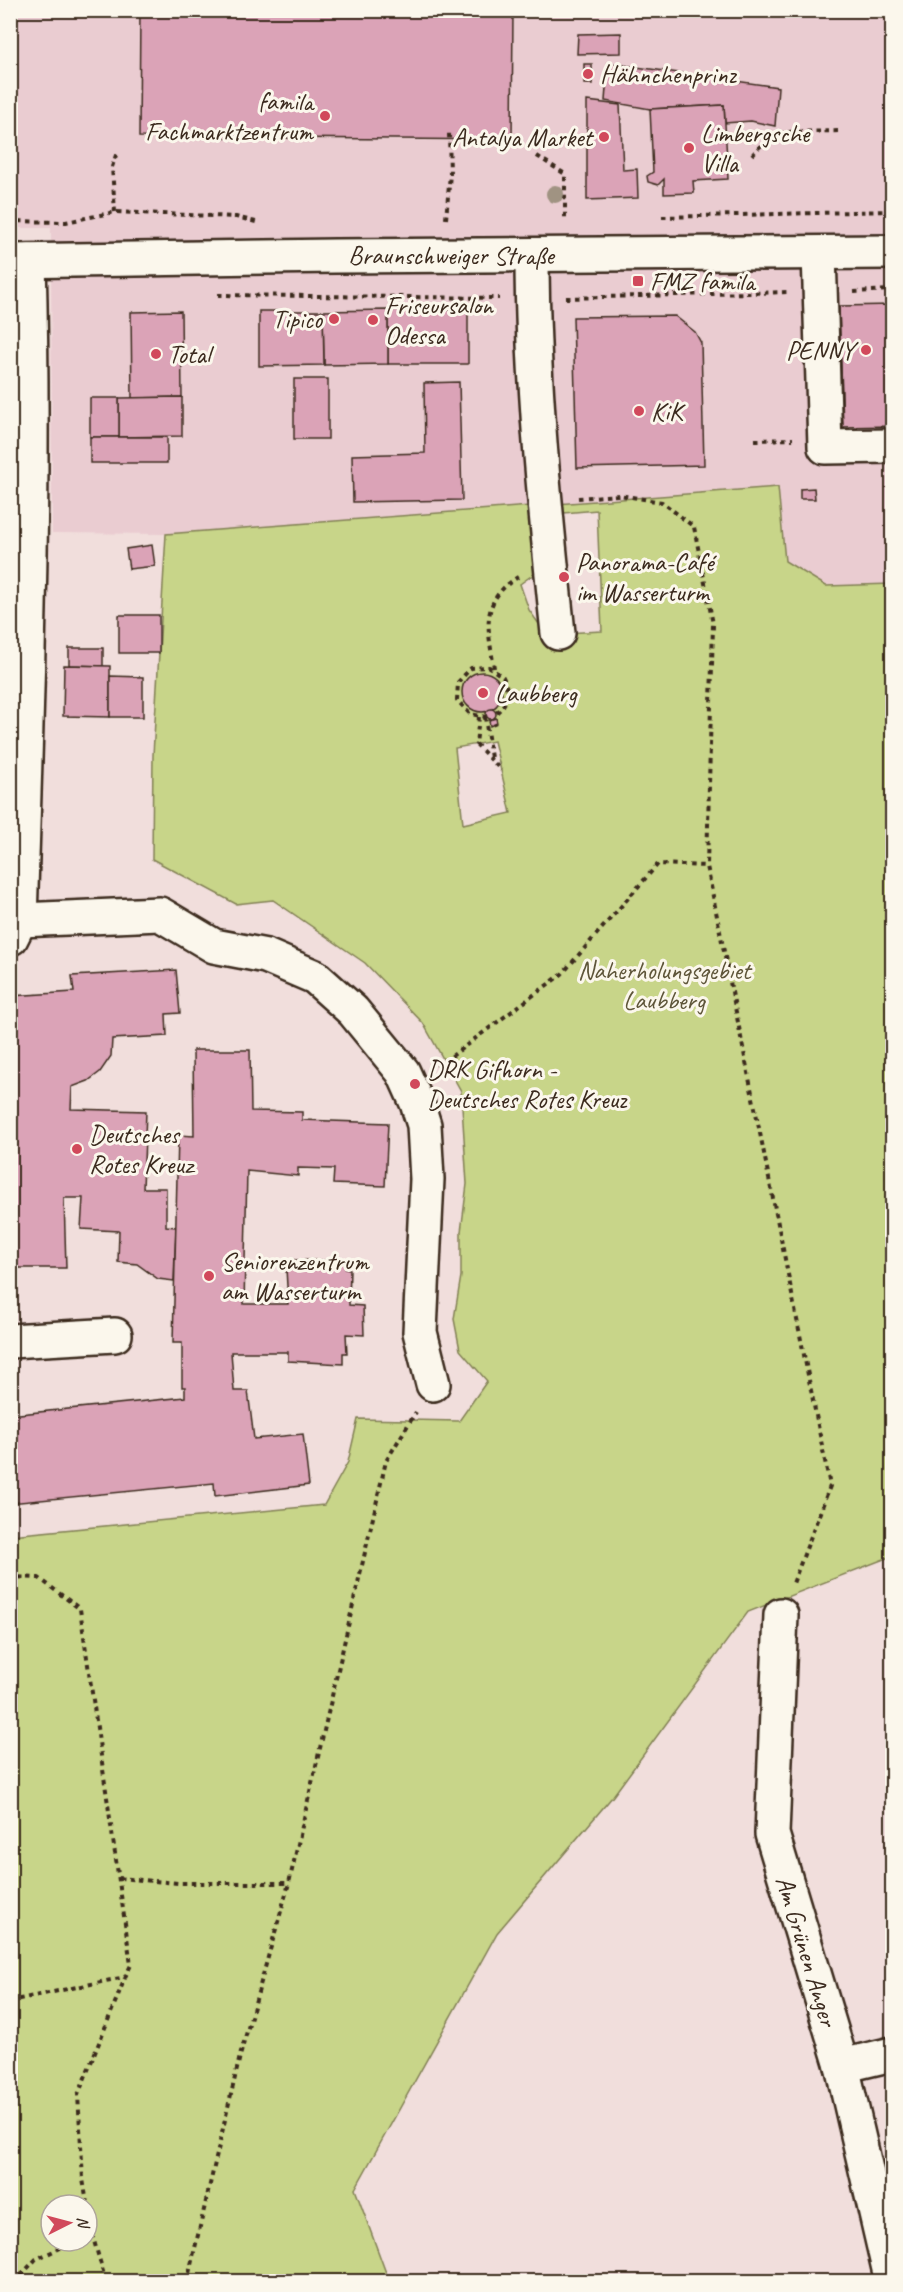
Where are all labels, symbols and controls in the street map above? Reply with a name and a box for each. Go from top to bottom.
place label: Hähnchenprinz [600,58,737,91]
marker: Hähnchenprinz [581,67,595,81]
place label: famila Fachmarktzentrum [145,85,315,148]
marker: famila Fachmarktzentrum [318,109,332,123]
place label: Limbergsche Villa [701,117,811,180]
place label: Antalya Market [452,121,594,154]
marker: Antalya Market [597,130,611,144]
marker: Limbergsche Villa [682,141,696,155]
street label: Braunschweiger Straße [348,239,556,272]
place label: FMZ famila [650,265,757,298]
marker: FMZ famila [631,274,645,288]
place label: Friseursalon Odessa [385,289,494,352]
place label: Tipico [272,303,324,336]
marker: Tipico [327,312,341,326]
marker: Friseursalon Odessa [366,313,380,327]
place label: PENNY [786,334,859,367]
place label: Total [168,338,215,371]
marker: PENNY [859,343,873,357]
marker: Total [149,347,163,361]
place label: KiK [651,395,686,428]
marker: KiK [632,404,646,418]
place label: Panorama-Café im Wasserturm [576,546,717,609]
marker: Panorama-Café im Wasserturm [557,570,571,584]
place label: Laubberg [495,677,578,710]
marker: Laubberg [476,686,490,700]
park label: Naherholungsgebiet Laubberg [578,954,753,1017]
place label: DRK Gifhorn - Deutsches Rotes Kreuz [427,1053,628,1116]
marker: DRK Gifhorn - Deutsches Rotes Kreuz [408,1077,422,1091]
place label: Deutsches Rotes Kreuz [89,1118,196,1181]
marker: Deutsches Rotes Kreuz [70,1142,84,1156]
place label: Seniorenzentrum am Wasserturm [221,1245,371,1308]
marker: Seniorenzentrum am Wasserturm [202,1269,216,1283]
street label: Am Grünen Anger [768,1872,846,2032]
north arrow [39,2193,99,2253]
text: N [72,2216,94,2231]

